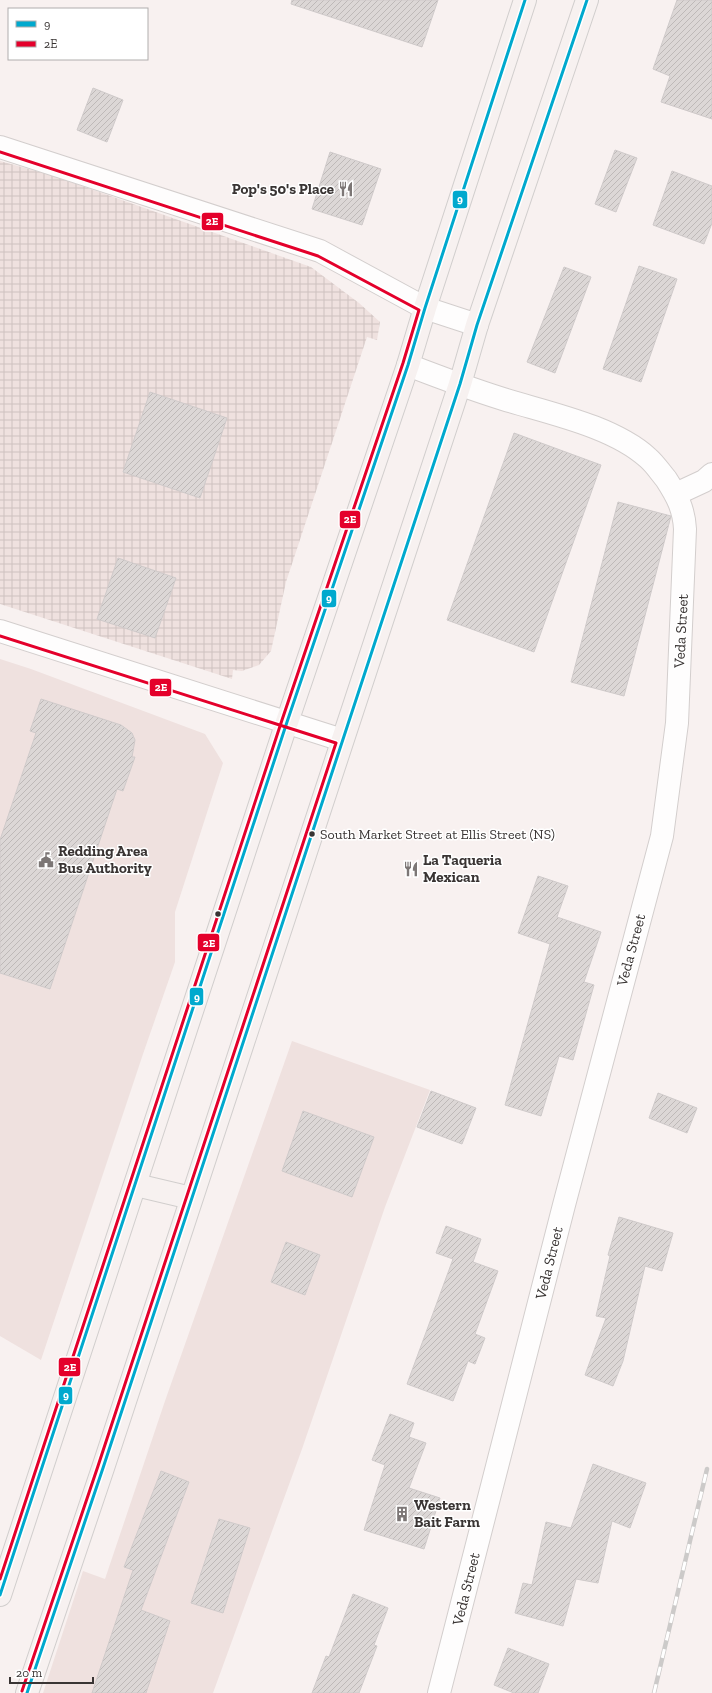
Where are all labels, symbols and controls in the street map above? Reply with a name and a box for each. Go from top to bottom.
legend [8,8,148,60]
text: 9 [44,17,50,31]
text: 2E [44,37,57,51]
place label: Pop's 50's Place [232,180,334,198]
restaurant icon: Pop's 50's Place [337,180,355,198]
line badge: 9 [452,190,468,209]
text: 9 [457,193,463,206]
line badge: 2E [201,212,224,231]
text: 2E [206,215,219,228]
line badge: 2E [339,510,361,529]
text: 2E [344,513,357,526]
line badge: 9 [321,589,337,608]
text: 9 [326,592,332,605]
street label: Veda Street [670,593,692,670]
line badge: 2E [149,678,172,697]
text: 2E [155,681,168,694]
place label: South Market Street at Ellis Street (NS) [320,826,555,843]
marker: South Market Street at Ellis Street (NS) [307,829,317,839]
place label: Redding Area Bus Authority [58,842,152,877]
public building icon: Redding Area Bus Authority [37,851,55,869]
place label: La Taqueria Mexican [423,851,502,886]
restaurant icon: La Taqueria Mexican [402,860,420,878]
unlabelled marker [213,909,223,919]
street label: Veda Street [612,911,649,989]
line badge: 2E [197,933,220,952]
text: 2E [203,937,216,950]
line badge: 9 [189,987,204,1006]
text: 9 [194,991,200,1004]
street label: Veda Street [531,1224,567,1302]
line badge: 2E [58,1357,81,1377]
text: 2E [64,1361,77,1374]
line badge: 9 [58,1386,73,1405]
text: 9 [63,1389,69,1402]
place label: Western Bait Farm [414,1496,480,1531]
building icon: Western Bait Farm [393,1505,411,1523]
street label: Veda Street [448,1550,484,1628]
scale bar [10,1659,93,1685]
text: 20 m [16,1666,43,1680]

